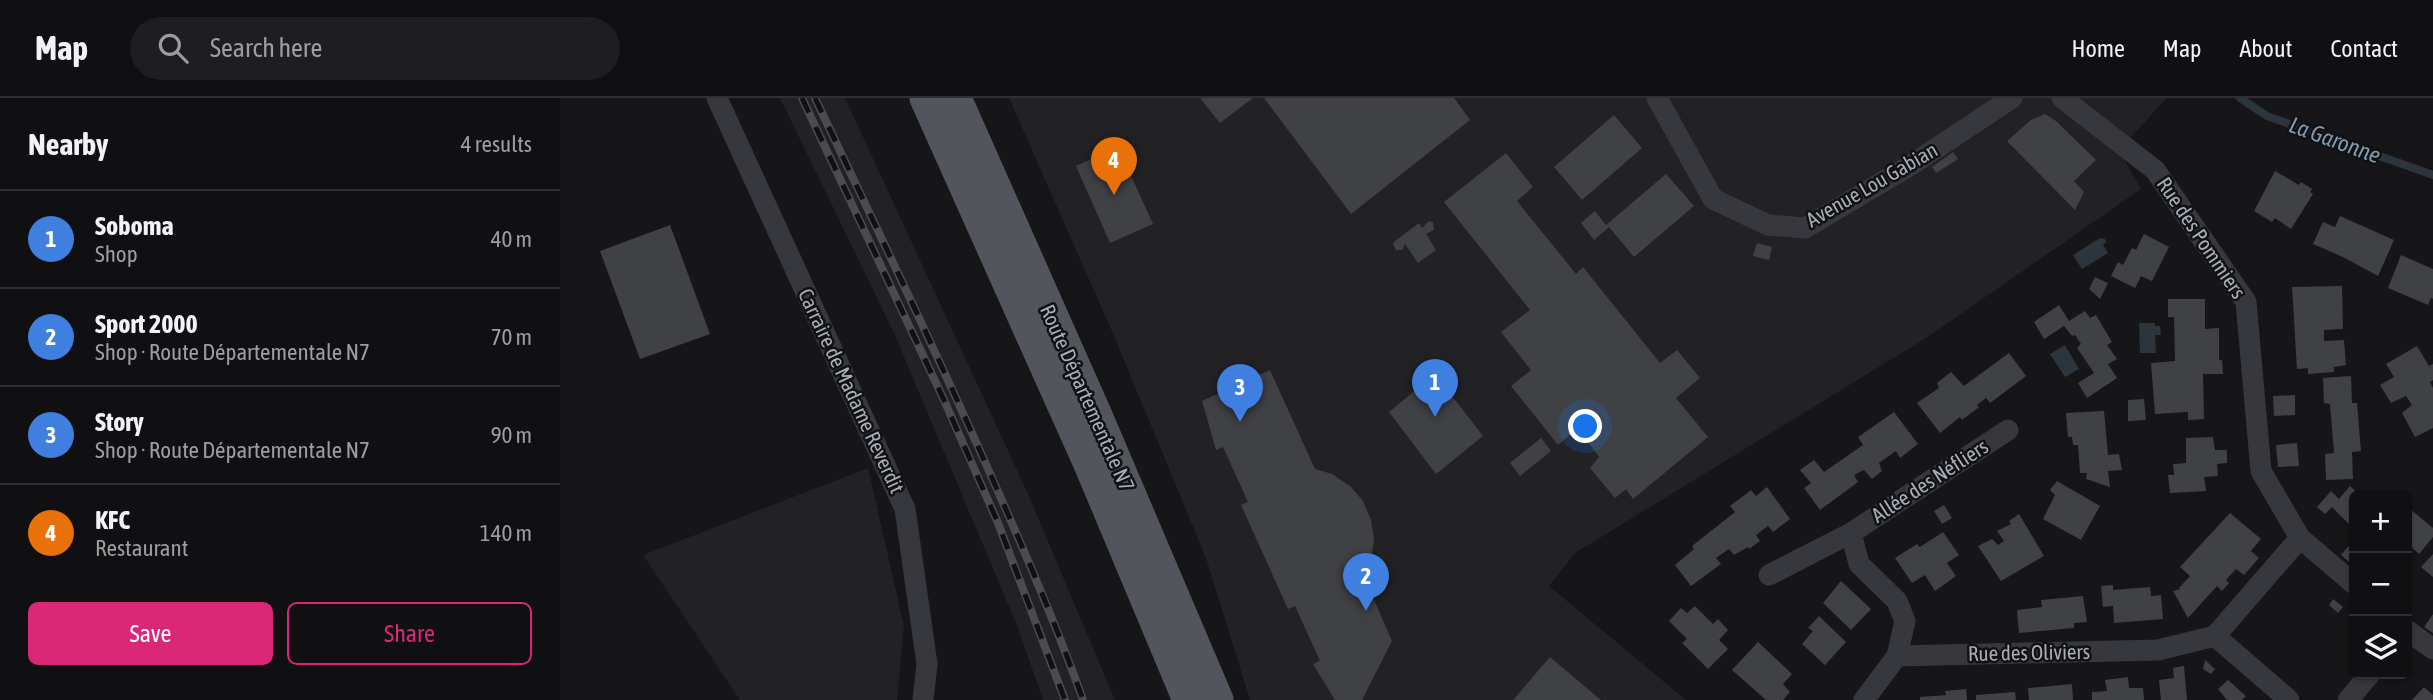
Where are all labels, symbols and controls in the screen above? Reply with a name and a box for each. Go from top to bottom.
search box [130,17,620,80]
text: Map [35,29,88,67]
icon: search [154,29,192,67]
text: Search here [210,33,322,63]
text: Home [2071,35,2125,62]
text: Map [2163,35,2201,62]
text: About [2239,35,2292,62]
text: Contact [2330,35,2398,62]
water label: La Garonne [2286,111,2384,169]
text: Nearby [28,127,108,161]
text: 4 results [461,131,532,157]
pin: 4 [1091,137,1137,195]
street label: Avenue Lou Gabian [1802,137,1941,231]
street label: Rue des Pommiers [2152,172,2251,303]
text: Soboma [95,211,174,241]
text: 1 [46,226,56,252]
text: 40 m [491,226,532,252]
text: Shop [95,241,138,267]
street label: Carraire de Madame Reverdit [794,285,910,497]
street label: Route Départementale N7 [1036,301,1140,495]
text: Sport 2000 [95,309,198,339]
text: 2 [46,324,56,350]
text: 70 m [491,324,532,350]
text: Shop · Route Départementale N7 [95,339,370,365]
pin: 1 [1412,359,1458,417]
pin: 3 [1217,364,1263,422]
text: Story [95,407,144,437]
your location [1568,409,1602,443]
text: 3 [46,422,56,448]
text: 90 m [491,422,532,448]
street label: Allée des Néfliers [1867,434,1992,527]
text: Shop · Route Départementale N7 [95,437,370,463]
map controls [2349,490,2412,679]
button: + [2349,490,2412,553]
text: KFC [95,505,130,535]
text: 4 [46,520,56,546]
text: 140 m [480,520,532,546]
text: Restaurant [95,535,188,561]
pin: 2 [1343,553,1389,611]
button: − [2349,553,2412,616]
button: Save [28,602,273,665]
button: Share [287,602,532,665]
button: layers [2349,616,2412,679]
street label: Rue des Oliviers [1968,639,2090,665]

